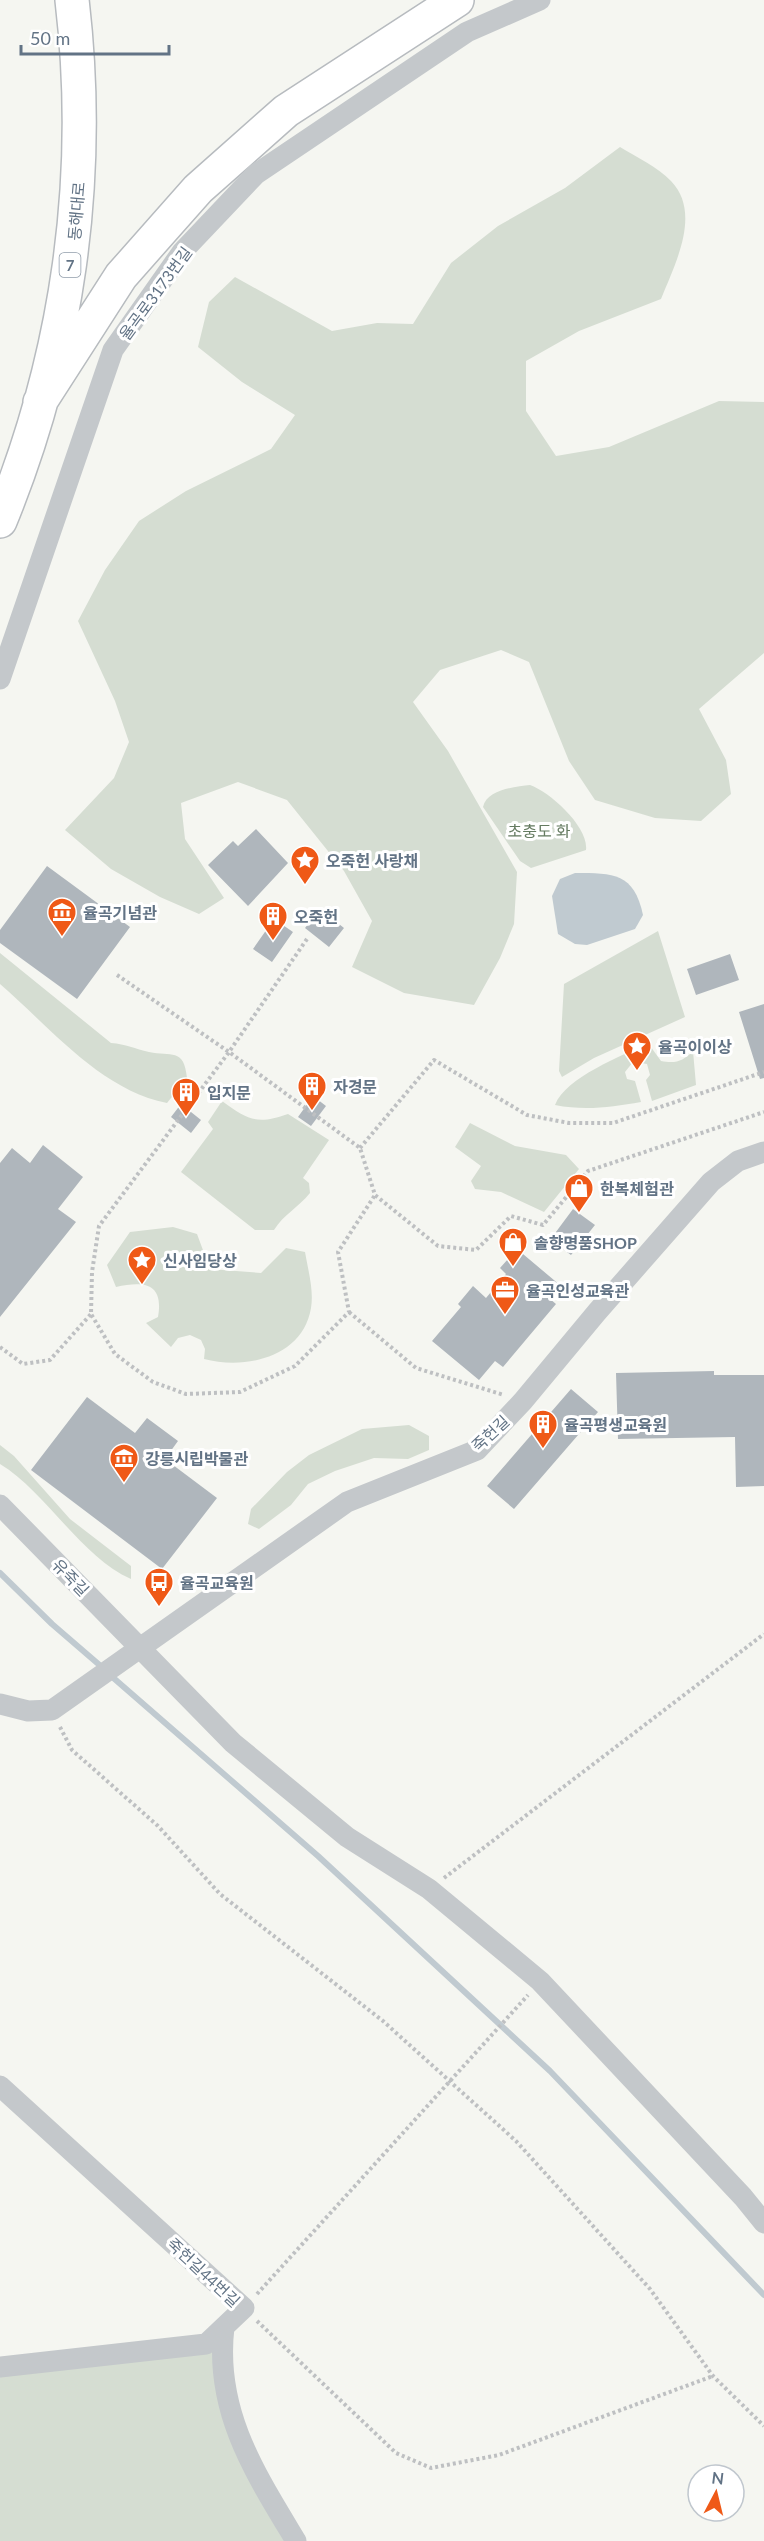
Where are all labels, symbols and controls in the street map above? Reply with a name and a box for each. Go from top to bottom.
scale bar [21,18,170,56]
text: 50 m [30,27,70,49]
street label: 동해대로 [64,181,88,241]
street label: 율곡로3173번길 [115,243,195,343]
road number: 7 [60,253,80,277]
park label: 초충도 화 [508,821,571,840]
place icon: 오죽헌 사랑채 [289,844,321,886]
place label: 오죽헌 사랑채 [326,851,418,870]
museum icon: 율곡기념관 [46,896,78,938]
building icon: 오죽헌 [257,900,289,942]
place label: 율곡기념관 [83,903,157,922]
place label: 오죽헌 [294,907,338,926]
place icon: 율곡이이상 [621,1030,653,1072]
place label: 율곡이이상 [658,1037,732,1056]
building icon: 자경문 [296,1070,328,1112]
building icon: 입지문 [170,1076,202,1118]
place label: 자경문 [333,1077,377,1096]
place label: 입지문 [207,1083,251,1102]
shop icon: 한복체험관 [563,1172,595,1214]
place label: 한복체험관 [600,1179,674,1198]
shop icon: 솔향명품SHOP [497,1226,529,1268]
place label: 솔향명품SHOP [534,1233,637,1252]
place icon: 신사임당상 [126,1244,158,1286]
place label: 신사임당상 [163,1251,237,1270]
office icon: 율곡인성교육관 [489,1274,521,1316]
place label: 율곡인성교육관 [526,1281,629,1300]
building icon: 율곡평생교육원 [527,1408,559,1450]
street label: 죽헌길 [467,1411,513,1455]
place label: 율곡평생교육원 [564,1415,667,1434]
museum icon: 강릉시립박물관 [108,1442,140,1484]
place label: 강릉시립박물관 [145,1449,248,1468]
street label: 유죽길 [49,1555,93,1599]
bus stop icon: 율곡교육원 [143,1566,175,1608]
place label: 율곡교육원 [180,1573,254,1592]
street label: 죽헌길44번길 [164,2234,244,2310]
north arrow [686,2463,746,2523]
text: N [711,2467,725,2488]

